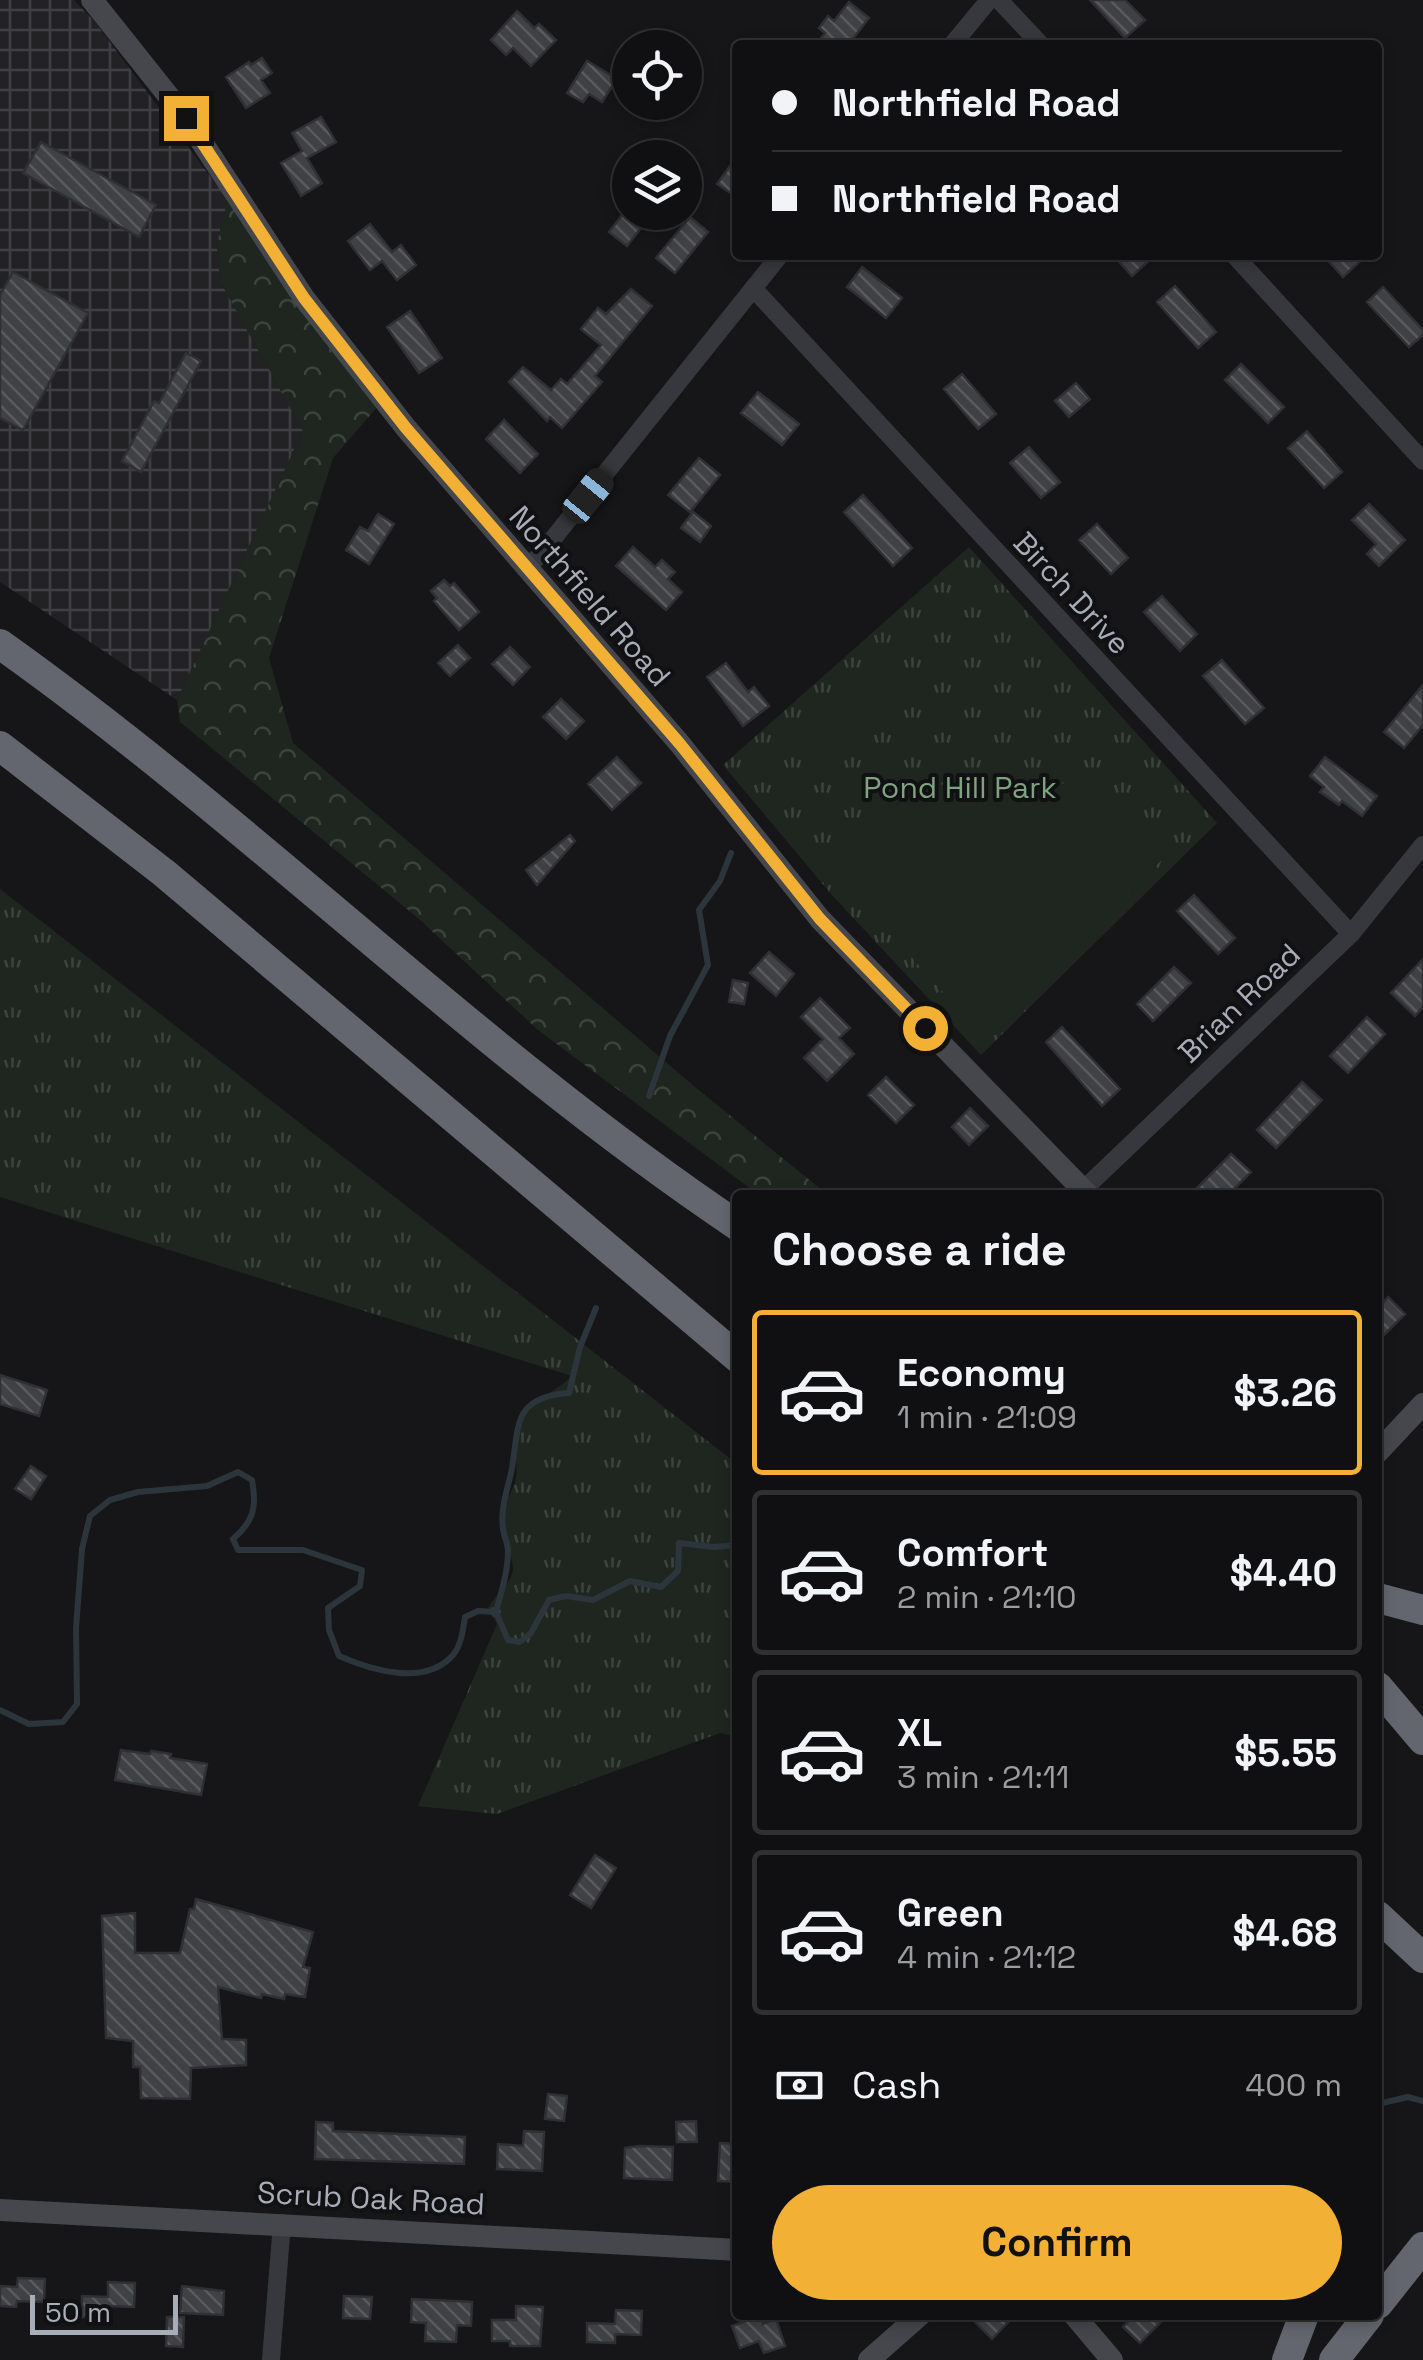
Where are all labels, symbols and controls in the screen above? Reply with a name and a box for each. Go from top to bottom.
map controls [612,30,702,230]
button: locate [612,30,702,120]
text: Northfield Road [832,79,1121,127]
route end [164,96,209,141]
button: layers [612,140,702,230]
text: Northfield Road [832,175,1121,223]
car [557,463,619,529]
street label: Northfield Road [501,497,679,695]
street label: Birch Drive [1005,523,1139,663]
park label: Pond Hill Park [863,768,1057,807]
street label: Brian Road [1170,935,1308,1071]
route start [903,1006,948,1051]
text: Choose a ride [772,1221,1067,1278]
icon: car [777,1348,867,1438]
text: Economy [897,1349,1066,1397]
text: $3.26 [1233,1369,1337,1417]
text: 1 min · 21:09 [897,1397,1077,1437]
icon: car [777,1528,867,1618]
text: Comfort [897,1529,1048,1577]
text: $4.40 [1230,1549,1337,1597]
text: 2 min · 21:10 [897,1577,1077,1617]
icon: car [777,1708,867,1798]
text: XL [897,1709,942,1757]
text: $5.55 [1234,1729,1337,1777]
text: 3 min · 21:11 [897,1757,1069,1797]
icon: car [777,1888,867,1978]
text: Green [897,1889,1004,1937]
text: $4.68 [1233,1909,1337,1957]
text: 4 min · 21:12 [897,1937,1076,1977]
icon: cash [772,2058,827,2113]
text: Cash [852,2061,941,2109]
text: 400 m [1245,2065,1342,2105]
street label: Scrub Oak Road [256,2173,486,2223]
button: Confirm [772,2185,1342,2300]
scale bar [30,2290,178,2334]
text: 50 m [45,2294,111,2330]

